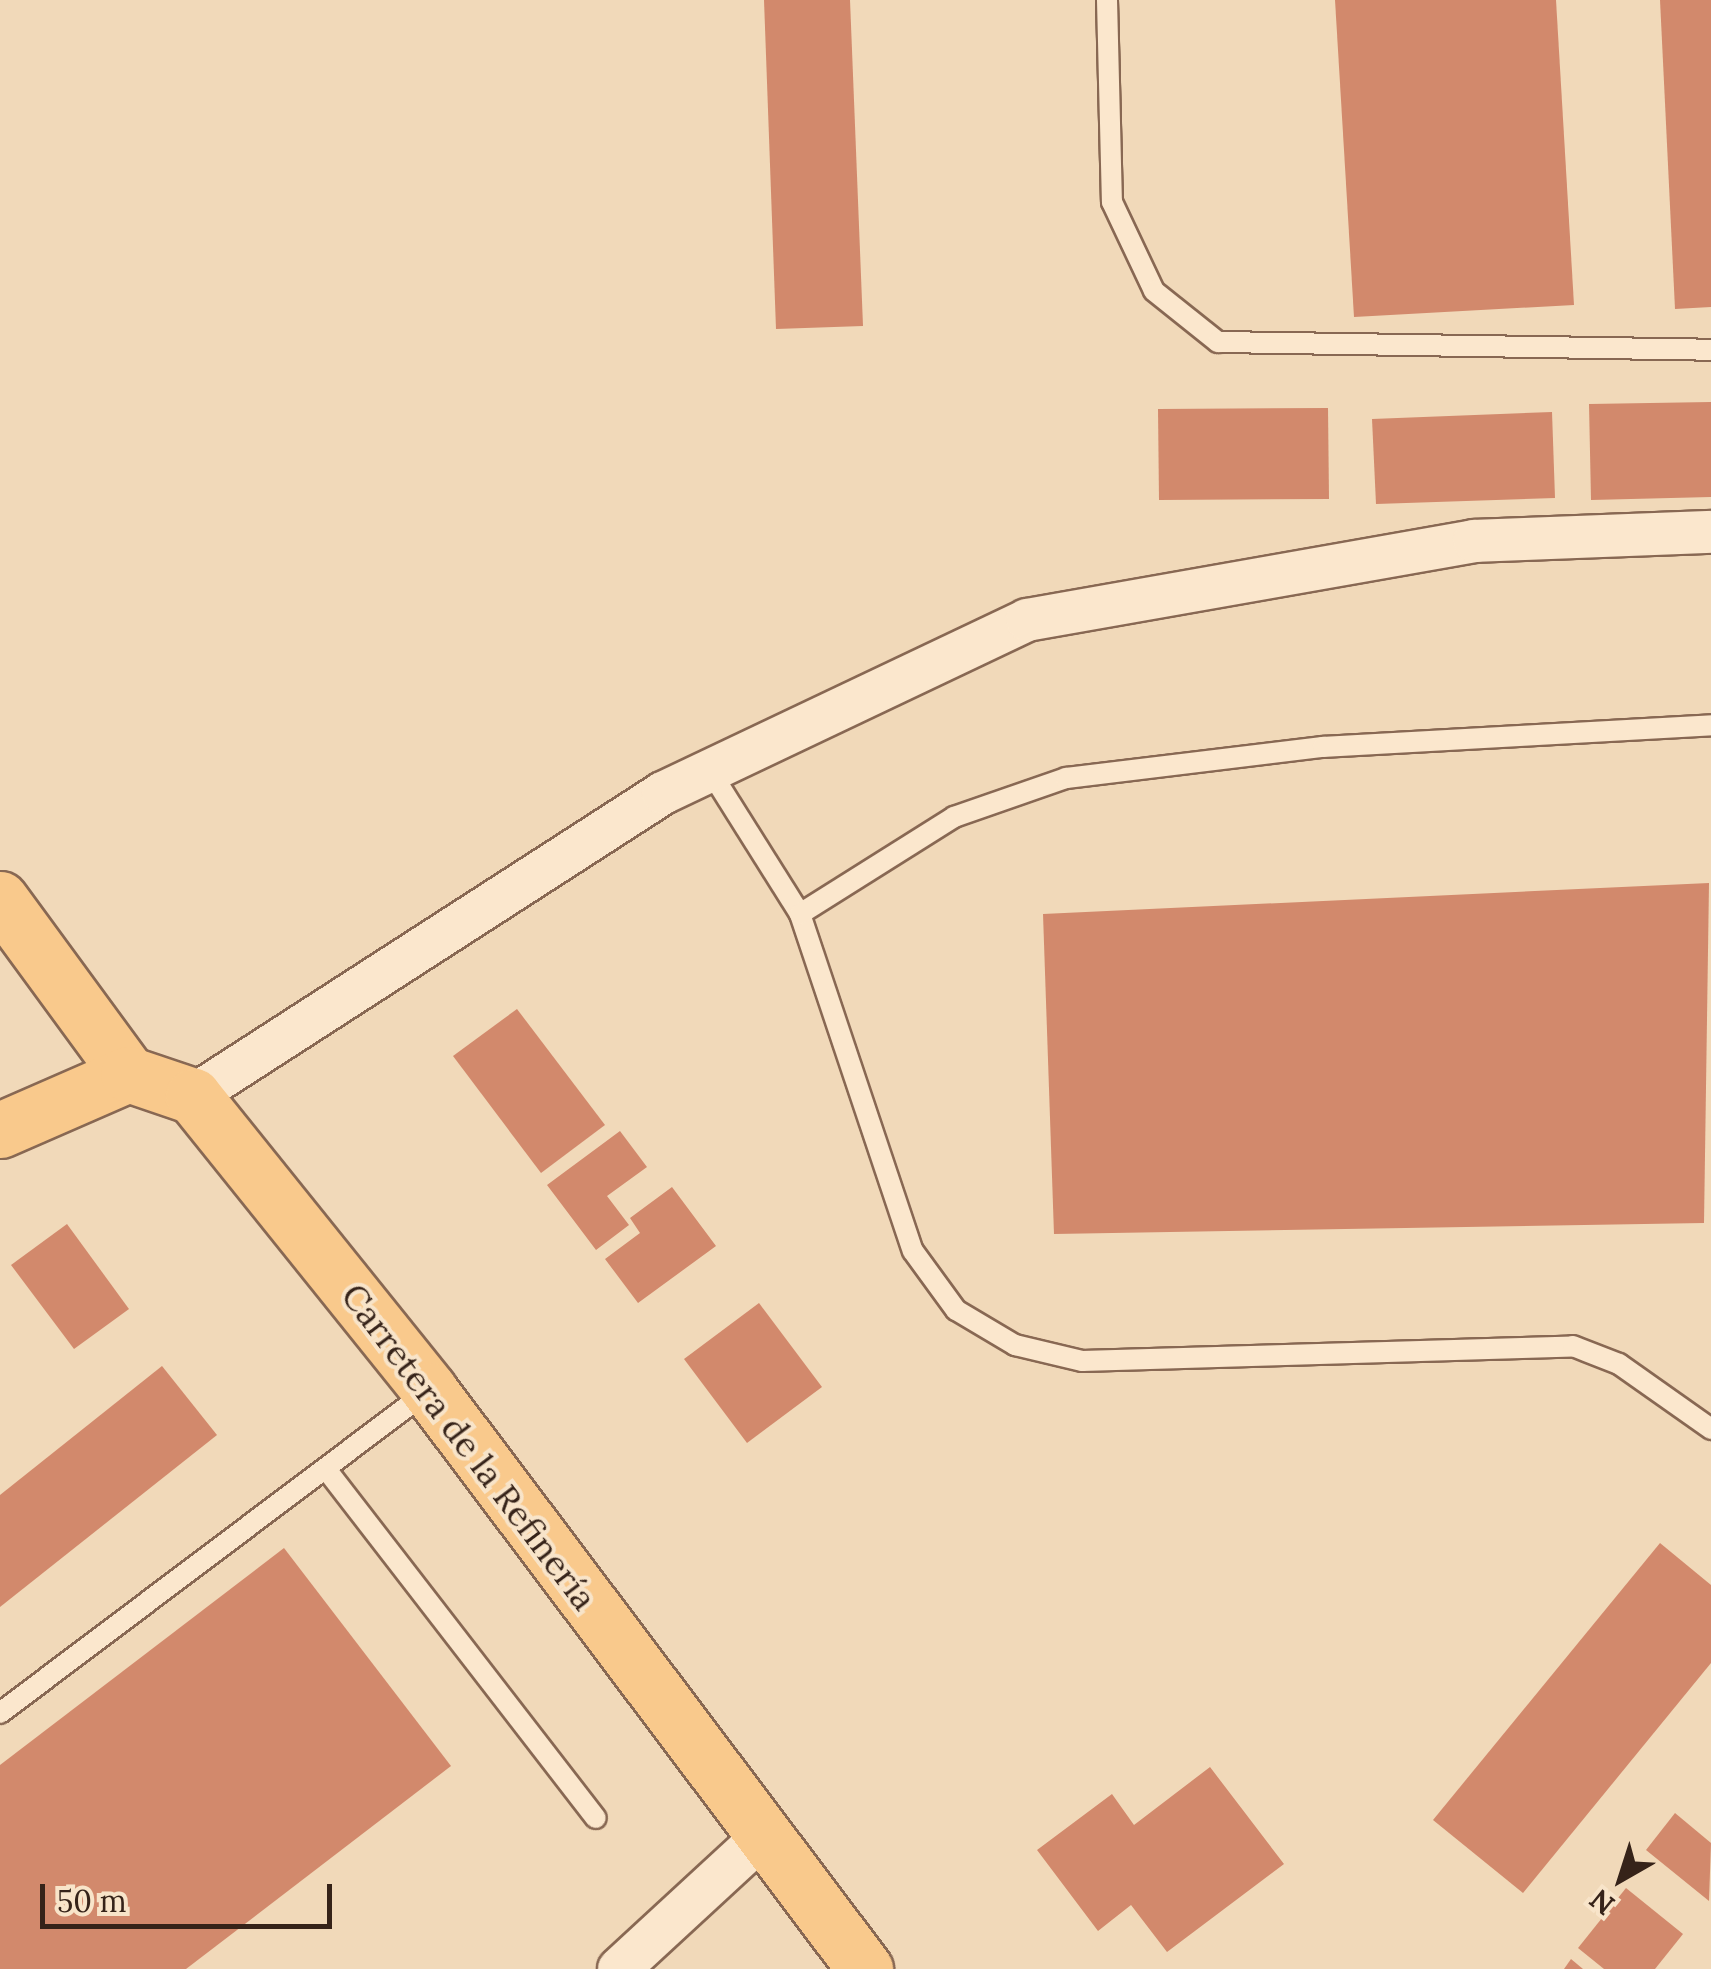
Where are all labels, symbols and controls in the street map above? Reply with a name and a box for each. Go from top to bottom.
street label: Carretera de la Refinería [333,1276,605,1618]
north arrow [1571,1829,1671,1929]
scale bar [45,1864,338,1926]
text: 50 m [57,1882,127,1920]
text: N [1582,1882,1622,1923]

